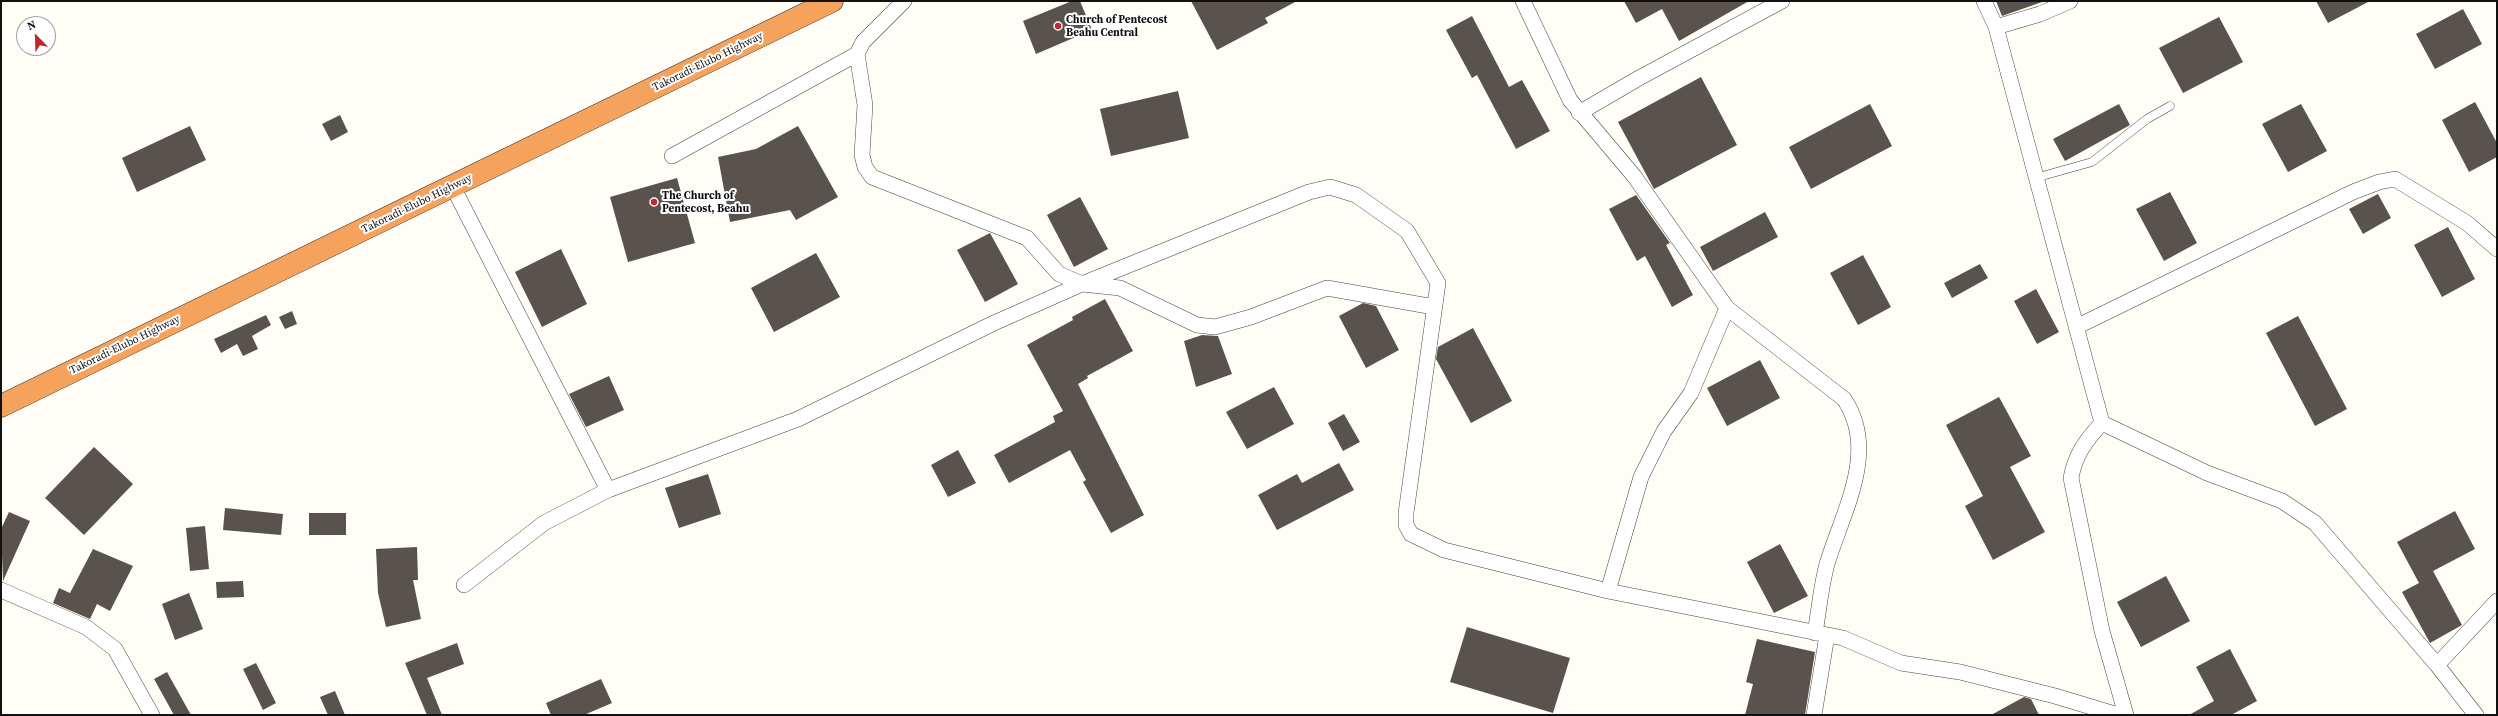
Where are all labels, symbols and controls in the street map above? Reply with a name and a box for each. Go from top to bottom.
place label: Church of Pentecost Beahu Central [1066,13,1168,39]
north arrow [16,16,56,56]
text: N [25,17,38,34]
marker: Church of Pentecost Beahu Central [1053,21,1063,31]
street label: Takoradi-Elubo Highway [651,30,765,94]
street label: Takoradi-Elubo Highway [360,172,474,236]
place label: The Church of Pentecost, Beahu [662,189,749,215]
marker: The Church of Pentecost, Beahu [649,197,659,207]
street label: Takoradi-Elubo Highway [68,313,182,377]

